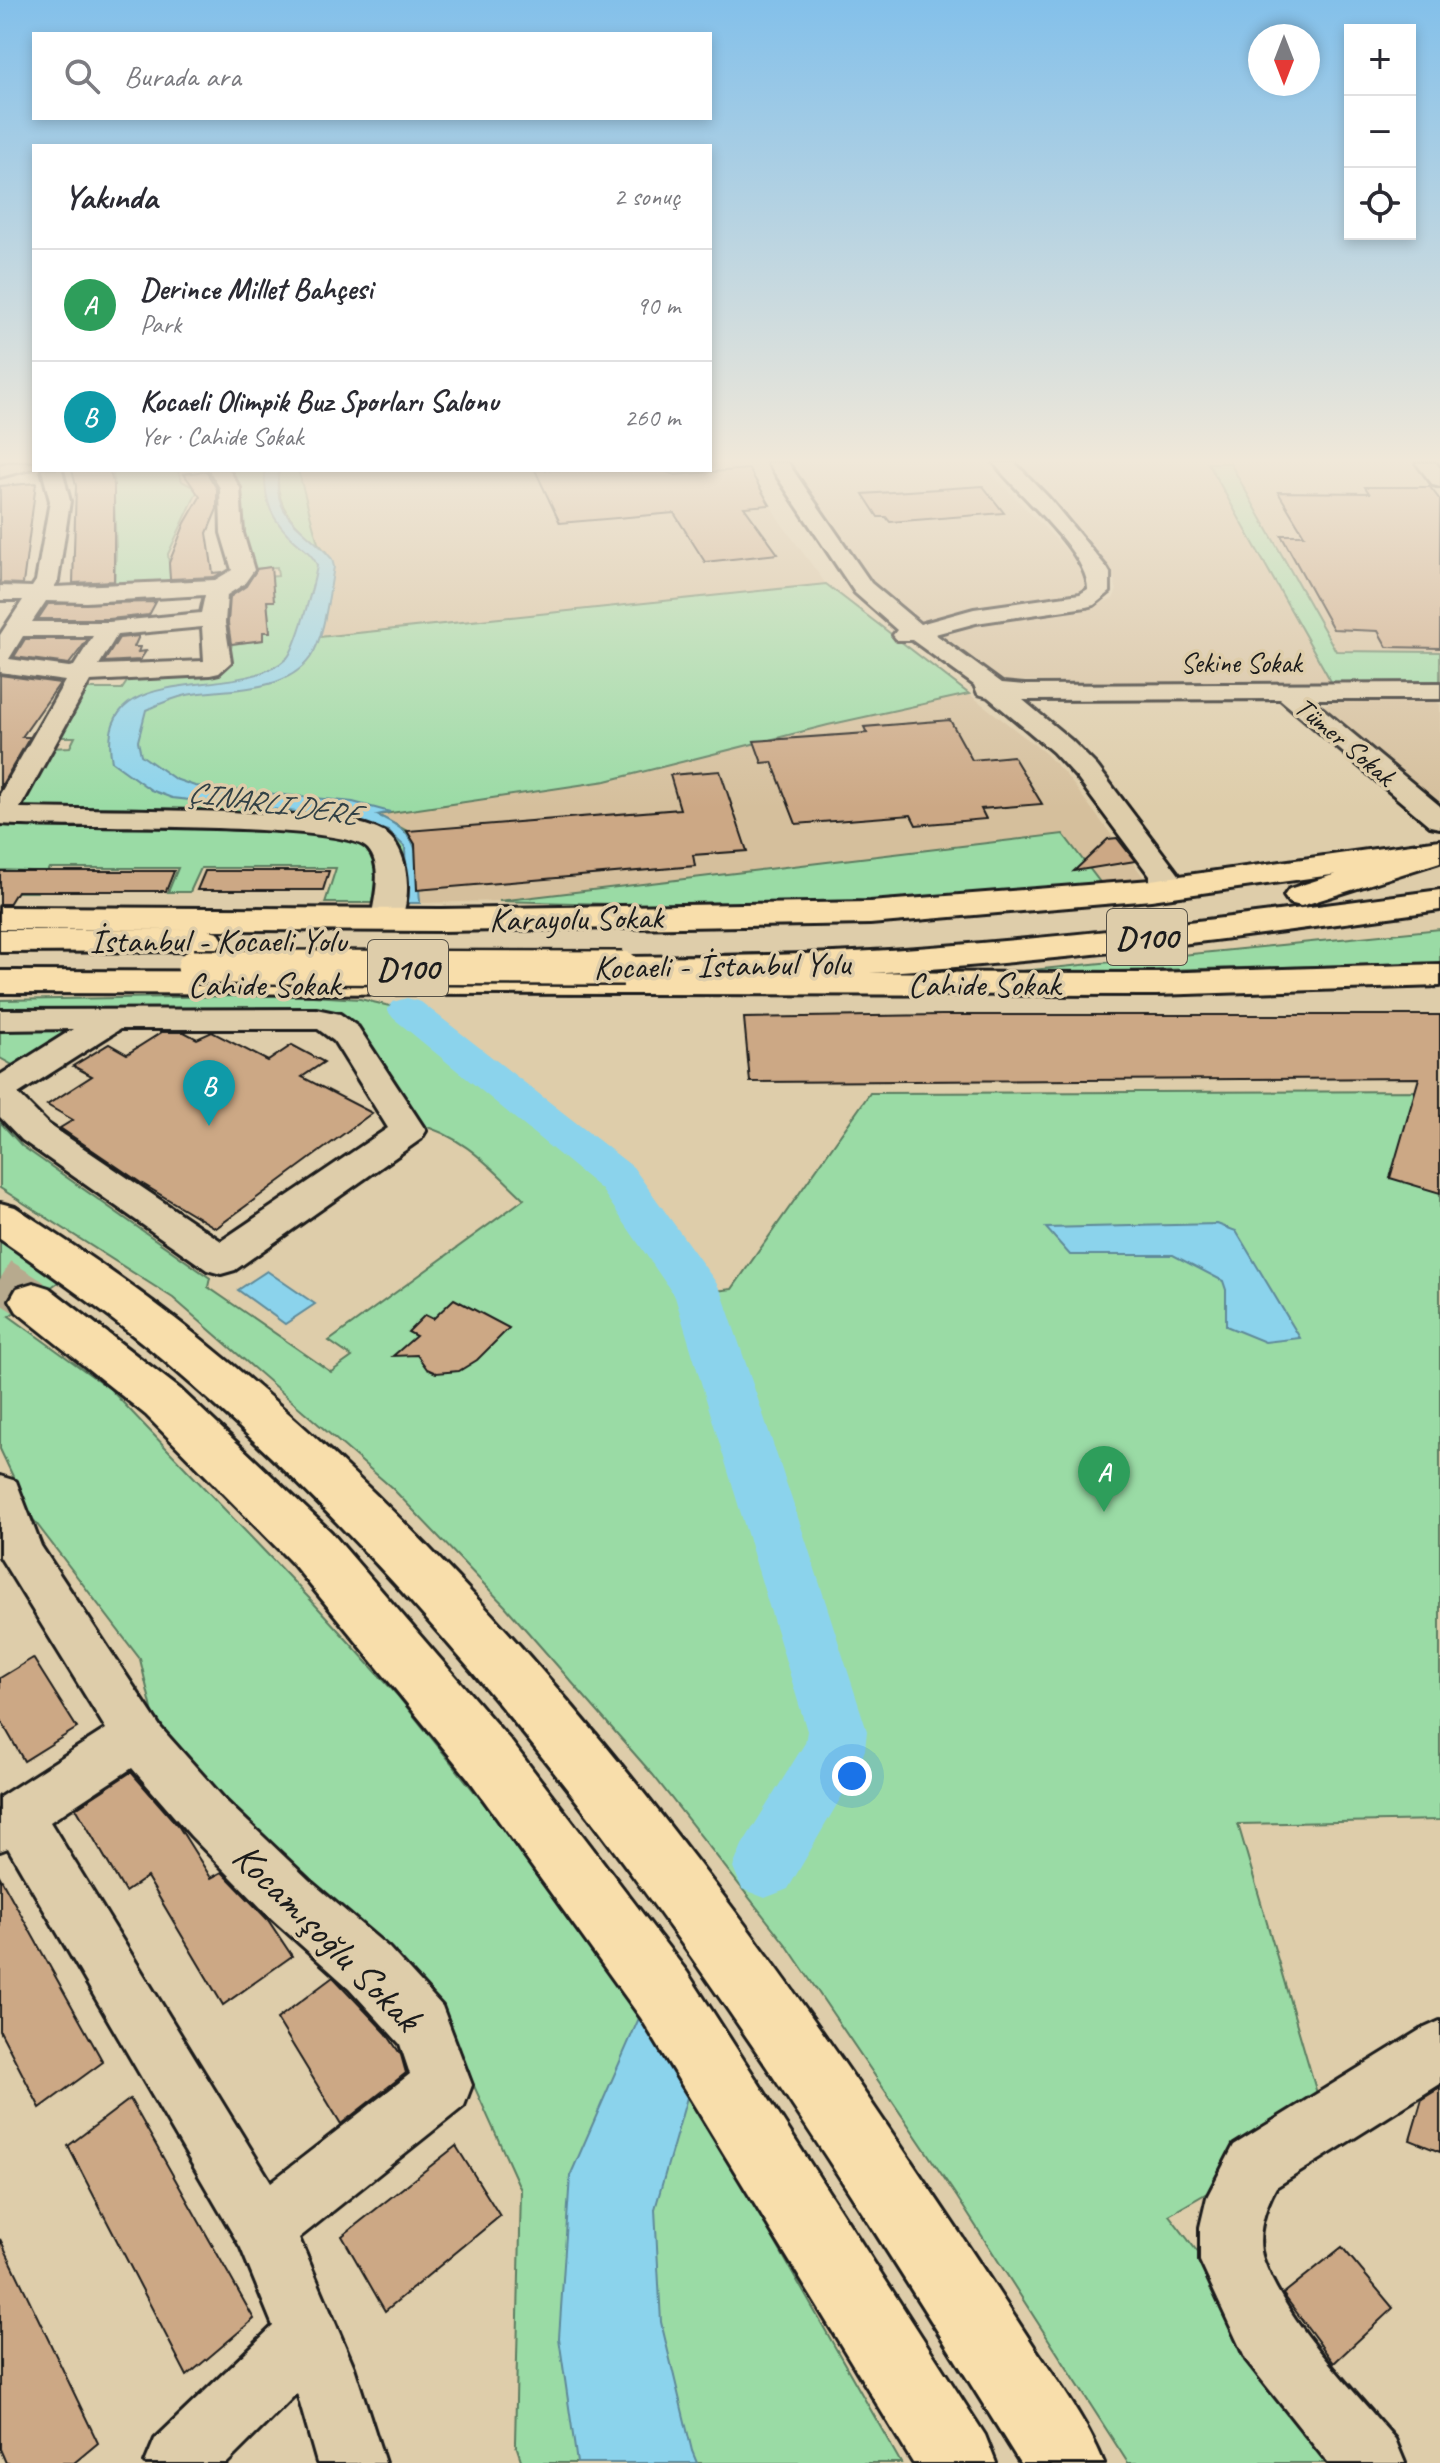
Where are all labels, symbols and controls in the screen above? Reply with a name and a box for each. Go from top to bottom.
north arrow [1248,24,1320,96]
map controls [1344,24,1416,240]
button: + [1344,24,1416,96]
search box [32,32,712,120]
icon: search [60,54,104,98]
text: Burada ara [124,57,241,95]
button: − [1344,96,1416,168]
button: locate [1344,168,1416,240]
text: Yakında [64,175,157,218]
text: 2 sonuç [613,180,680,213]
text: Derince Millet Bahçesi [140,270,373,308]
text: A [83,289,97,322]
text: 90 m [636,289,680,322]
text: Park [140,308,181,341]
text: Kocaeli Olimpik Buz Sporları Salonu [140,382,498,420]
text: B [83,401,97,434]
text: 260 m [624,401,680,434]
text: Yer · Cahide Sokak [140,420,303,453]
street label: Sekine Sokak [1181,645,1304,680]
street label: Tümer Sokak [1288,689,1404,795]
water label: ÇINARLI DERE [186,772,369,835]
street label: Karayolu Sokak [489,895,666,941]
road number: D100 [1107,909,1187,965]
street label: İstanbul - Kocaeli Yolu [89,919,349,962]
road number: D100 [368,940,448,996]
street label: Kocaeli - İstanbul Yolu [593,941,853,989]
street label: Cahide Sokak [188,963,343,1006]
street label: Cahide Sokak [908,963,1063,1006]
pin: B [183,1060,235,1126]
pin: A [1078,1446,1130,1512]
your location [832,1756,872,1796]
street label: Kocamışoğlu Sokak [222,1832,434,2044]

